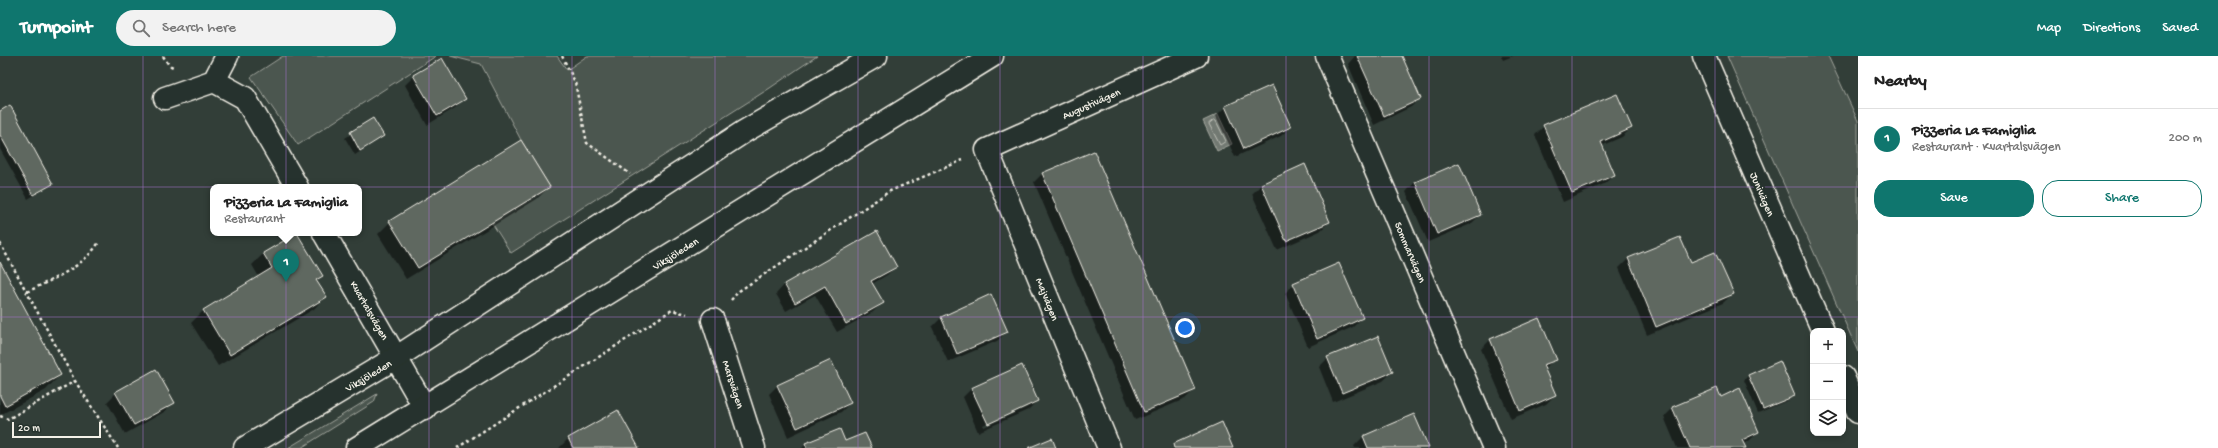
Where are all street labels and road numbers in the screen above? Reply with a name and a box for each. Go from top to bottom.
street label: Augustivägen [1061,86,1123,123]
street label: Junivägen [1747,171,1776,219]
street label: Sommarvägen [1391,221,1428,286]
street label: Viksjöleden [650,235,702,274]
street label: Majvägen [1032,277,1060,324]
street label: Kvartalsvägen [347,279,390,343]
street label: Viksjöleden [343,358,395,396]
street label: Marsvägen [719,359,746,411]

